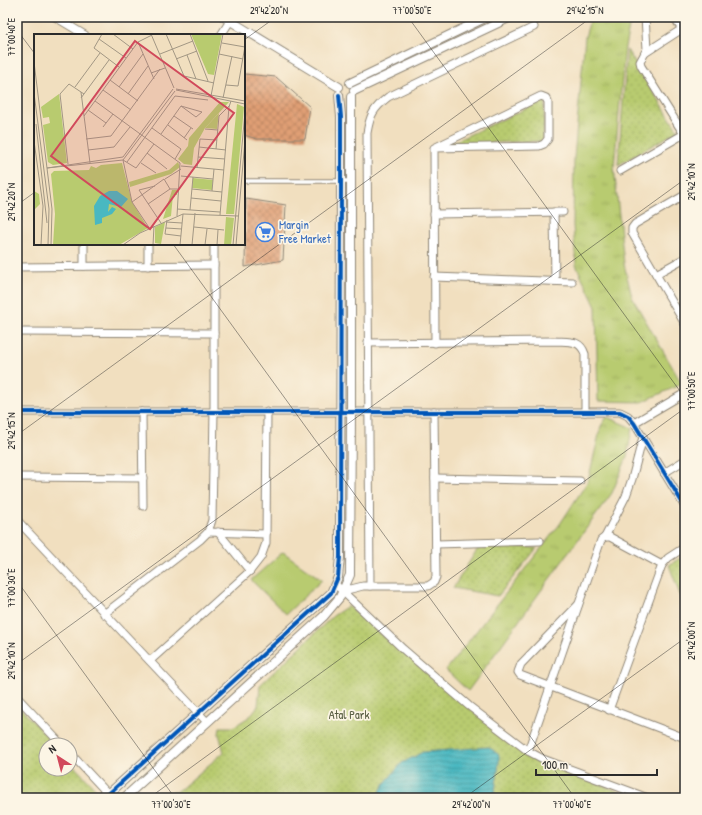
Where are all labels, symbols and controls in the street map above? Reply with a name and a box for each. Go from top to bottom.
text: 29°42'20"N [250,4,288,17]
text: 77°00'50"E [393,4,432,17]
text: 29°42'15"N [567,4,603,17]
text: 77°00'40"E [5,17,18,56]
inset map [34,34,245,245]
text: 29°42'10"N [685,163,698,201]
text: 29°42'20"N [5,183,18,221]
place label: Margin Free Market [278,216,332,247]
supermarket icon: Margin Free Market [254,221,276,243]
text: 77°00'50"E [685,371,698,410]
text: 29°42'15"N [5,413,18,449]
text: 77°00'30"E [5,568,18,608]
text: 29°42'00"N [685,622,698,660]
text: 29°42'10"N [5,642,18,680]
park label: Atal Park [329,706,369,723]
north arrow [38,737,78,777]
text: N [46,741,59,756]
scale bar [536,751,657,777]
text: 100 m [542,756,568,773]
text: 77°00'30"E [151,798,191,811]
text: 29°42'00"N [452,798,490,811]
text: 77°00'40"E [553,798,592,811]

